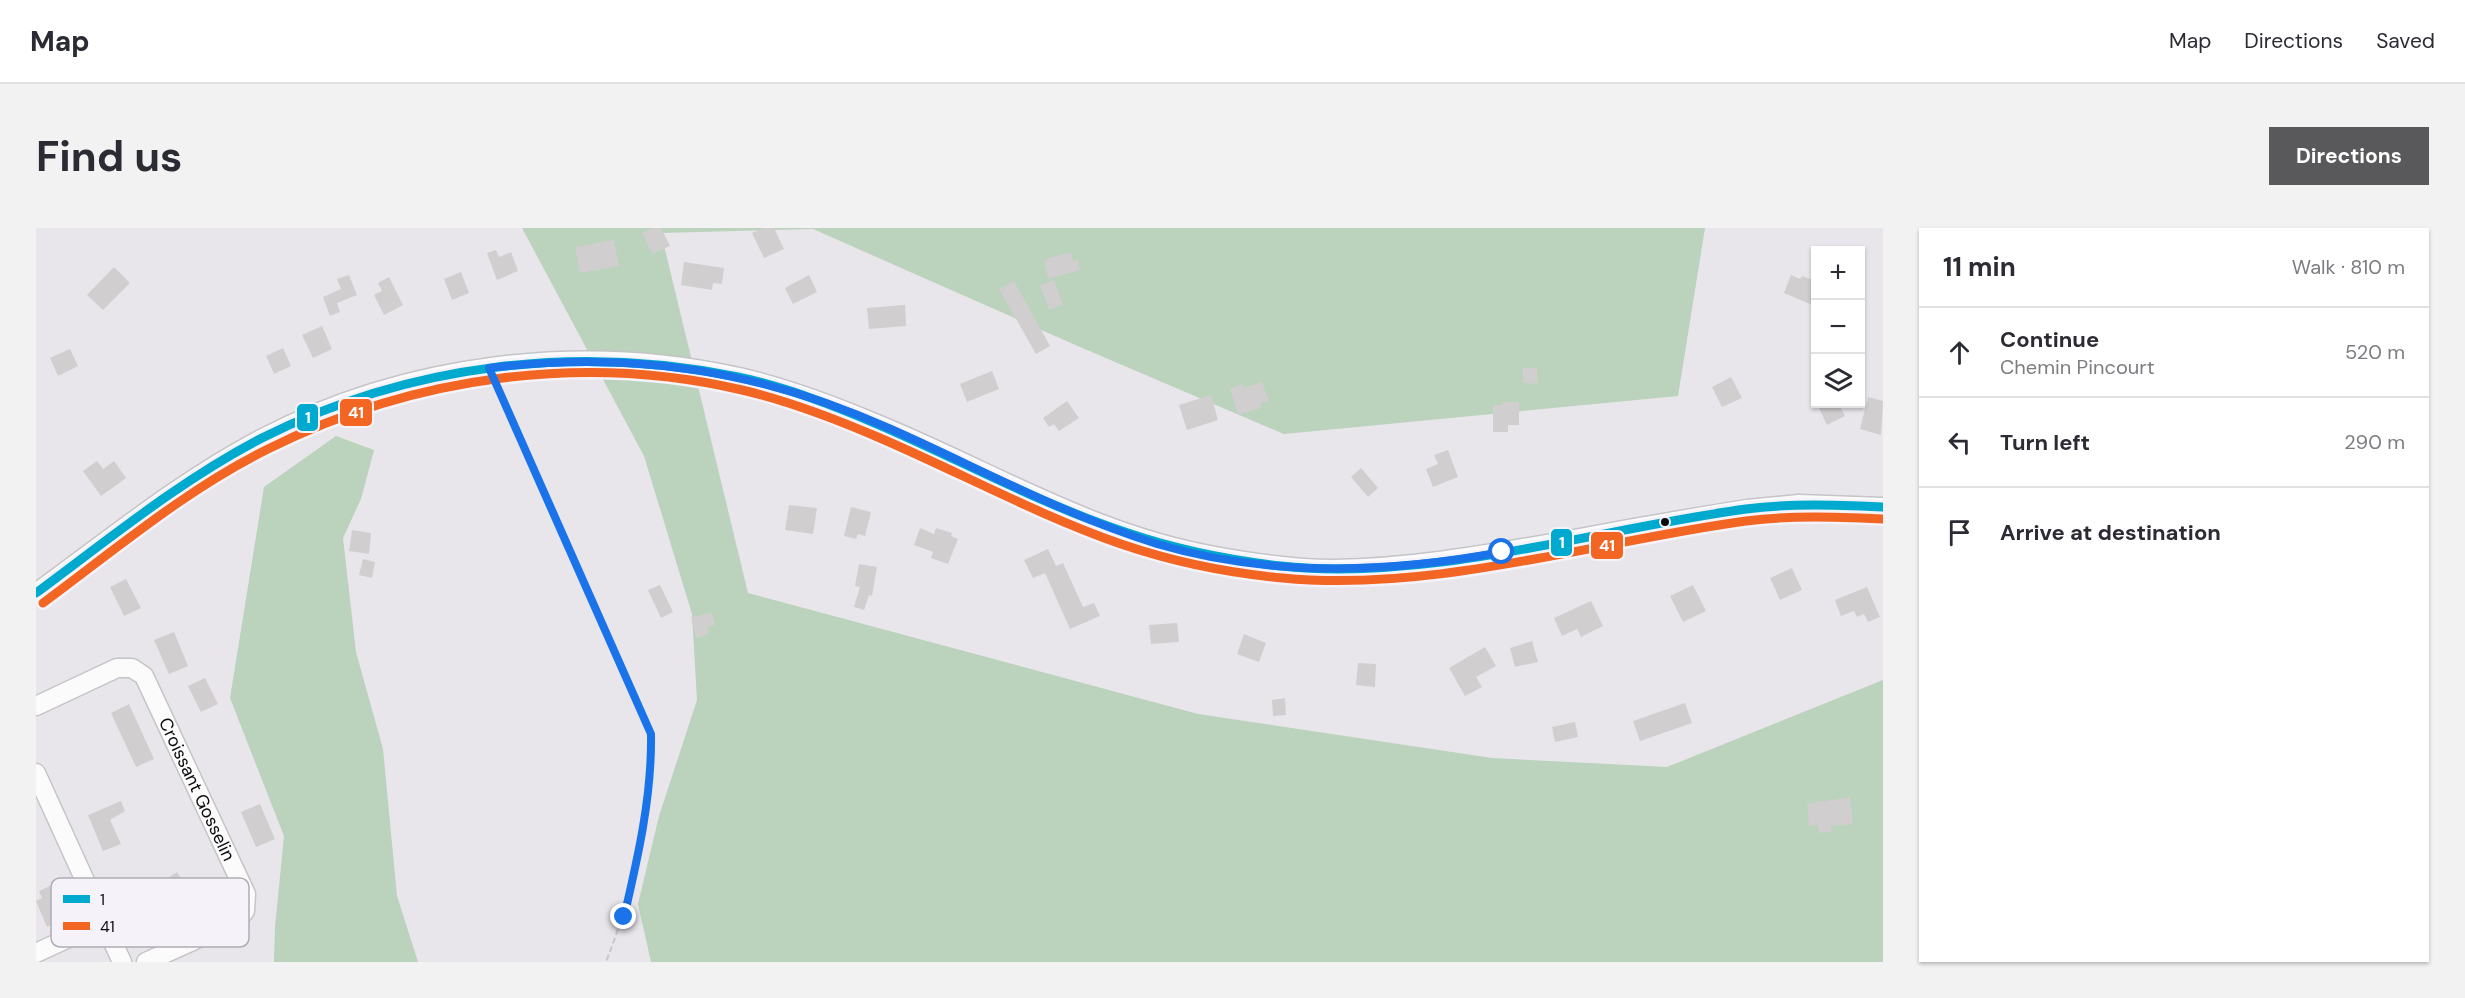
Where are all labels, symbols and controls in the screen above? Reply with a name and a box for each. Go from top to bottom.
text: Map [30,23,90,60]
text: Map [2169,27,2211,55]
text: Directions [2244,27,2343,55]
text: Saved [2376,27,2435,55]
button: Directions [2269,127,2429,185]
text: Find us [36,129,182,184]
map controls [1811,246,1865,408]
button: + [1811,246,1865,300]
text: 11 min [1943,250,2016,284]
text: Walk · 810 m [2292,254,2405,280]
button: − [1811,300,1865,354]
text: Continue [2000,325,2099,354]
icon: ahead [1943,336,1976,369]
text: 520 m [2345,339,2405,365]
button: layers [1811,354,1865,408]
text: Chemin Pincourt [2000,354,2155,380]
line badge: 41 [339,398,373,427]
text: 41 [348,402,364,423]
line badge: 1 [296,403,319,432]
text: 1 [305,407,311,428]
icon: left [1943,426,1976,459]
text: Turn left [2000,428,2090,457]
text: 290 m [2344,429,2405,455]
unlabelled marker [1659,516,1671,528]
icon: arrive [1943,516,1976,549]
text: Arrive at destination [2000,518,2221,547]
line badge: 1 [1550,528,1573,557]
line badge: 41 [1590,531,1624,560]
text: 1 [1559,532,1565,553]
text: 41 [1599,535,1615,556]
route start [1488,538,1514,564]
street label: Croissant Gosselin [153,714,241,865]
legend [51,878,249,947]
text: 1 [100,889,105,910]
route end [610,903,636,929]
text: 41 [100,916,115,937]

